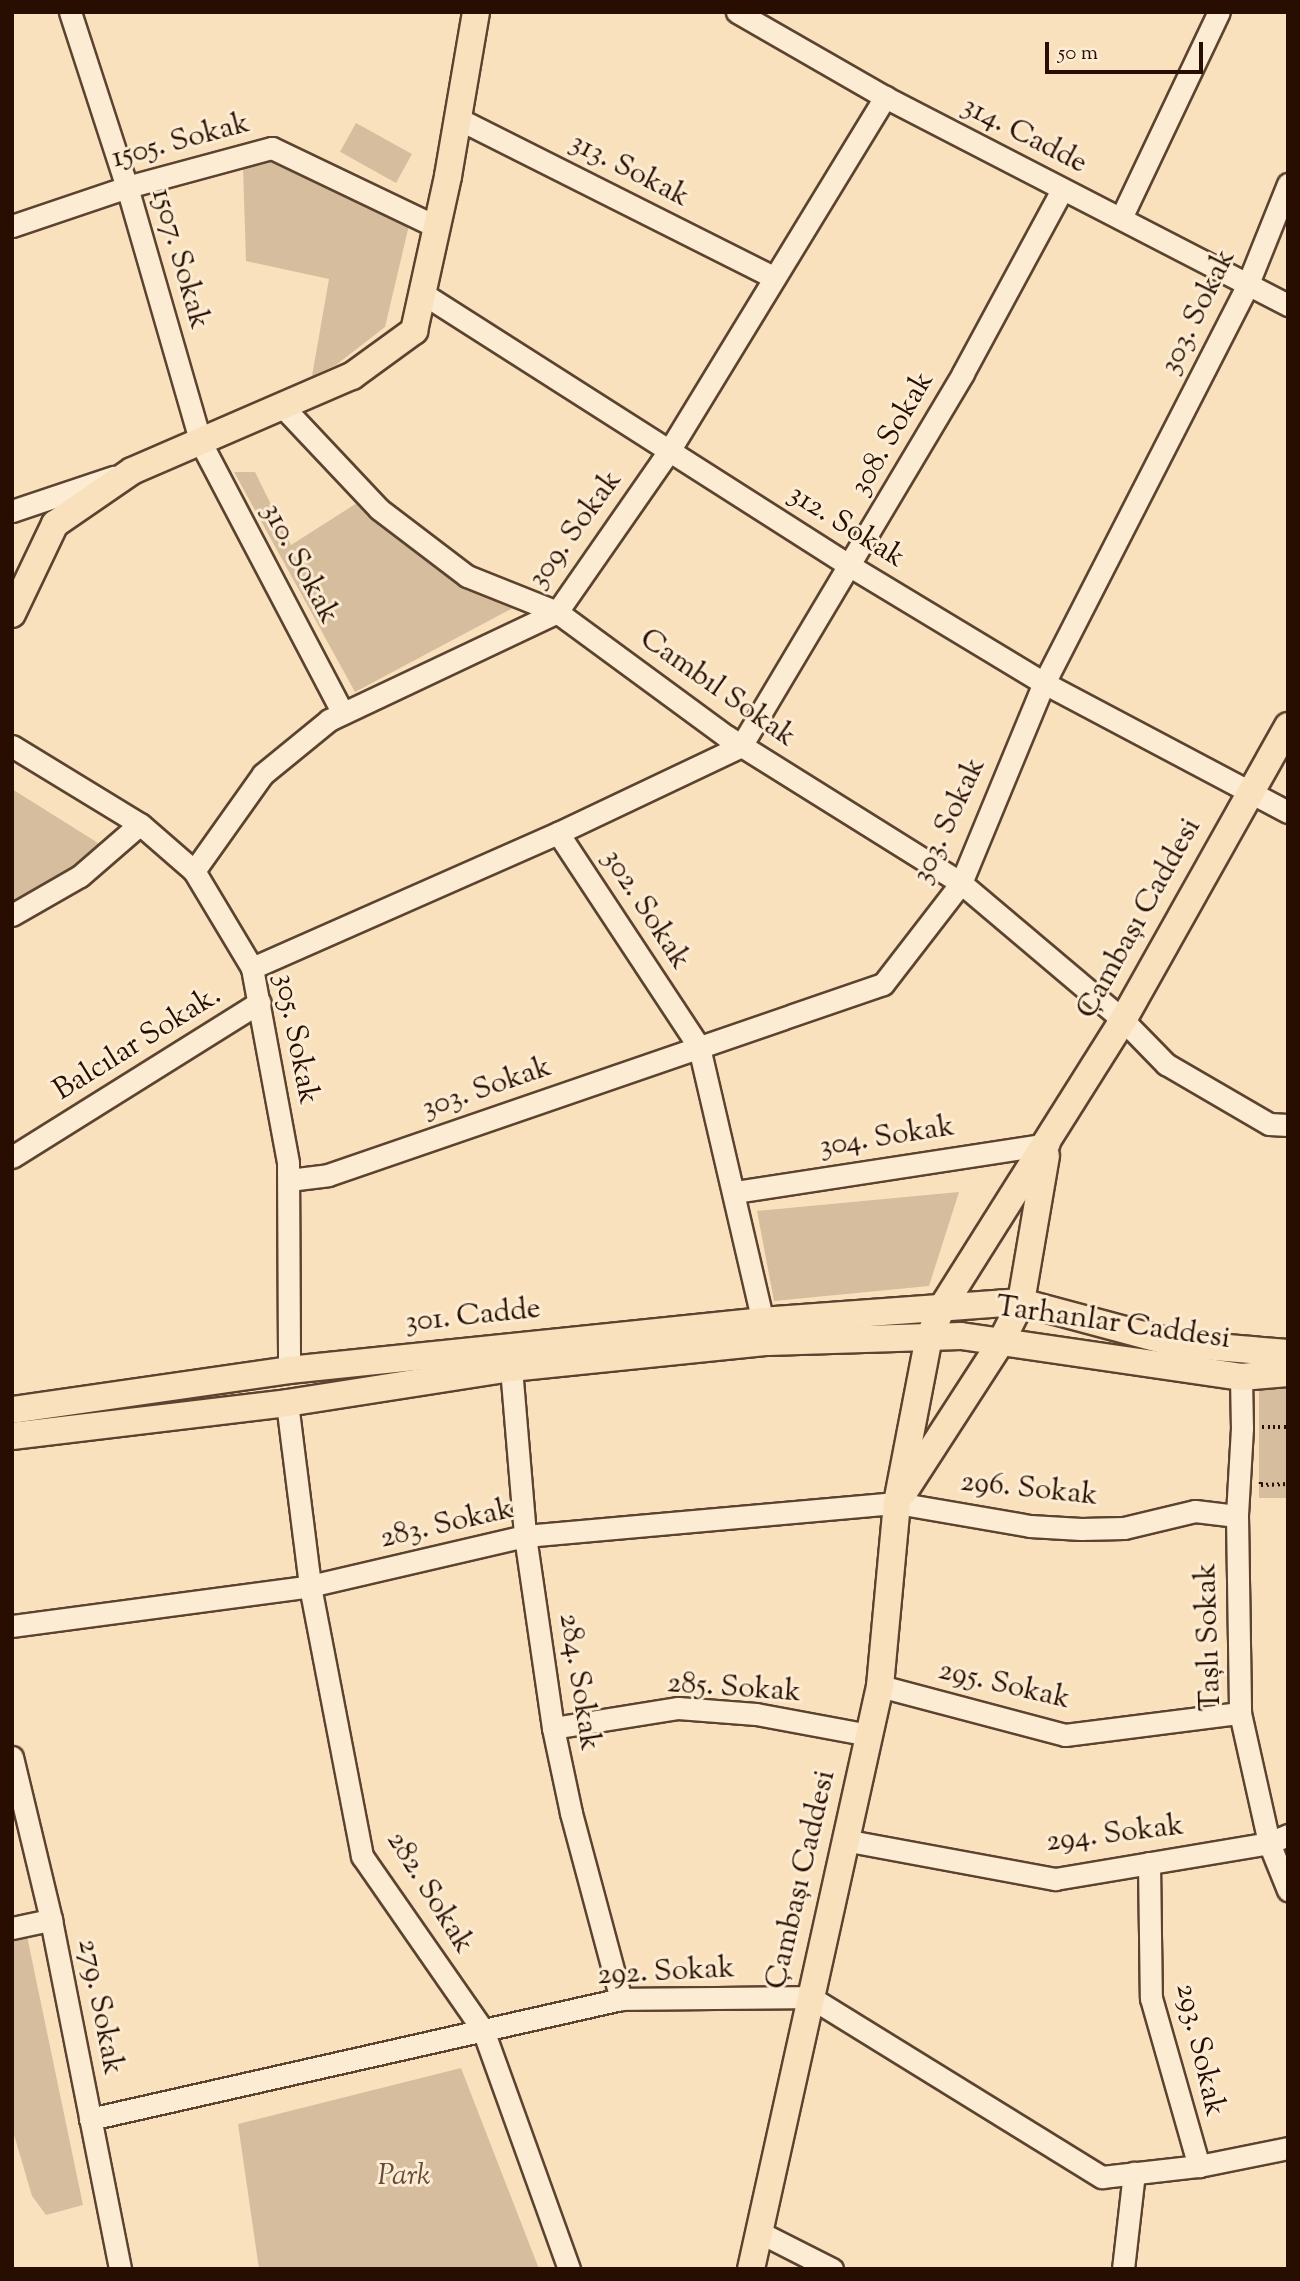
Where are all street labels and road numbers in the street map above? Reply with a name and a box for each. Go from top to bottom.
street label: 314. Cadde [955,89,1093,183]
street label: 1505. Sokak [108,106,254,178]
street label: 313. Sokak [563,126,695,216]
street label: 1507. Sokak [142,185,216,333]
street label: 303. Sokak [1153,244,1245,380]
street label: 308. Sokak [843,366,943,502]
street label: 309. Sokak [521,464,631,596]
street label: 312. Sokak [781,477,911,577]
street label: 310. Sokak [252,497,346,631]
street label: Cambıl Sokak [632,622,802,756]
street label: 303. Sokak [905,752,995,890]
street label: Çambaşı Caddesi [1070,812,1210,1026]
street label: 302. Sokak [593,843,697,977]
street label: 305. Sokak [265,970,325,1108]
street label: Balcılar Sokak. [48,978,228,1110]
street label: 303. Sokak [418,1050,556,1128]
street label: 304. Sokak [817,1110,957,1166]
street label: Tarhanlar Caddesi [993,1290,1233,1358]
street label: 301. Cadde [403,1292,543,1342]
street label: 296. Sokak [959,1465,1099,1515]
street label: 283. Sokak [377,1492,517,1558]
street label: Taşlı Sokak [1189,1562,1231,1712]
street label: 284. Sokak [549,1611,607,1753]
street label: 295. Sokak [935,1653,1073,1719]
street label: 285. Sokak [666,1666,802,1712]
street label: Çambaşı Caddesi [759,1767,845,1993]
street label: 294. Sokak [1044,1809,1186,1861]
street label: 282. Sokak [377,1825,481,1961]
street label: 279. Sokak [68,1936,130,2078]
street label: 292. Sokak [597,1951,735,1995]
street label: 293. Sokak [1166,1980,1232,2120]

